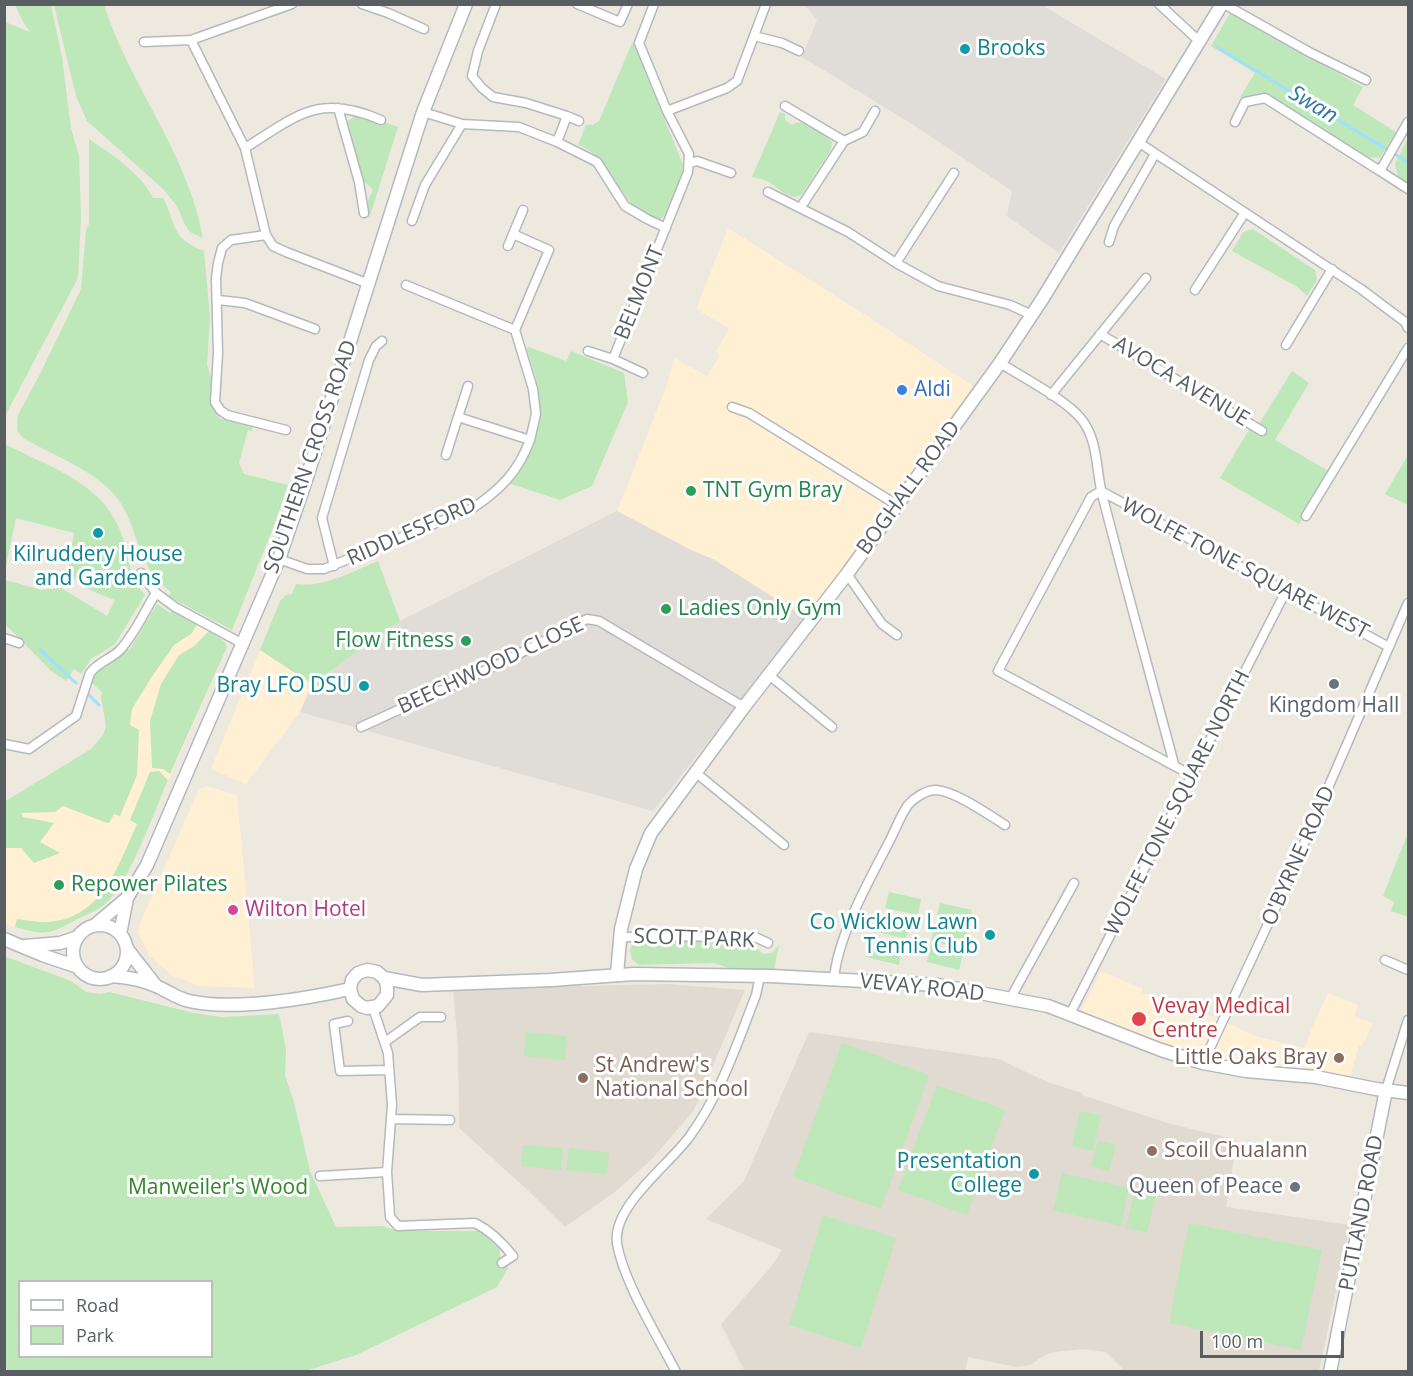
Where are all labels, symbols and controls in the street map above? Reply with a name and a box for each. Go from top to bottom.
place label: Brooks [977,36,1045,62]
marker: Brooks [958,42,972,56]
water label: Swan [1284,80,1342,130]
street label: BELMONT [610,242,670,344]
street label: AVOCA AVENUE [1108,331,1254,433]
street label: SOUTHERN CROSS ROAD [259,337,363,577]
place label: Aldi [914,377,951,403]
marker: Aldi [895,383,909,397]
street label: BOGHALL ROAD [852,416,966,560]
place label: TNT Gym Bray [703,478,842,504]
marker: TNT Gym Bray [684,484,698,498]
street label: RIDDLESFORD [343,492,481,572]
street label: WOLFE TONE SQUARE WEST [1117,493,1373,645]
marker: Kilruddery House and Gardens [91,526,105,540]
place label: Kilruddery House and Gardens [13,542,183,592]
place label: Ladies Only Gym [678,596,842,622]
marker: Ladies Only Gym [659,602,673,616]
street label: BEECHWOOD CLOSE [394,612,588,720]
place label: Flow Fitness [335,628,454,654]
marker: Flow Fitness [459,634,473,648]
street label: WOLFE TONE SQUARE NORTH [1100,666,1256,940]
place label: Bray LFO DSU [217,673,352,699]
marker: Kingdom Hall [1327,677,1341,691]
marker: Bray LFO DSU [357,679,371,693]
place label: Kingdom Hall [1269,693,1399,719]
street label: O'BYRNE ROAD [1257,782,1341,930]
place label: Repower Pilates [71,872,228,898]
marker: Repower Pilates [52,878,66,892]
place label: Wilton Hotel [245,897,366,923]
marker: Wilton Hotel [226,903,240,917]
place label: Co Wicklow Lawn Tennis Club [809,910,978,960]
street label: SCOTT PARK [633,924,755,954]
marker: Co Wicklow Lawn Tennis Club [983,928,997,942]
street label: VEVAY ROAD [859,969,985,1007]
place label: Vevay Medical Centre [1152,994,1290,1044]
marker: Vevay Medical Centre [1130,1010,1148,1028]
place label: Little Oaks Bray [1174,1045,1327,1071]
marker: Little Oaks Bray [1332,1051,1346,1065]
place label: St Andrew's National School [595,1053,748,1103]
marker: St Andrew's National School [576,1071,590,1085]
street label: PUTLAND ROAD [1335,1133,1389,1293]
place label: Scoil Chualann [1164,1138,1308,1164]
marker: Scoil Chualann [1145,1144,1159,1158]
place label: Presentation College [897,1149,1022,1199]
marker: Presentation College [1027,1167,1041,1181]
place label: Queen of Peace [1129,1174,1283,1200]
park label: Manweiler's Wood [128,1175,308,1201]
marker: Queen of Peace [1288,1180,1302,1194]
legend [18,1280,213,1358]
text: Road [76,1293,119,1317]
scale bar [1203,1319,1347,1357]
text: Park [76,1323,114,1347]
text: 100 m [1211,1329,1263,1353]

